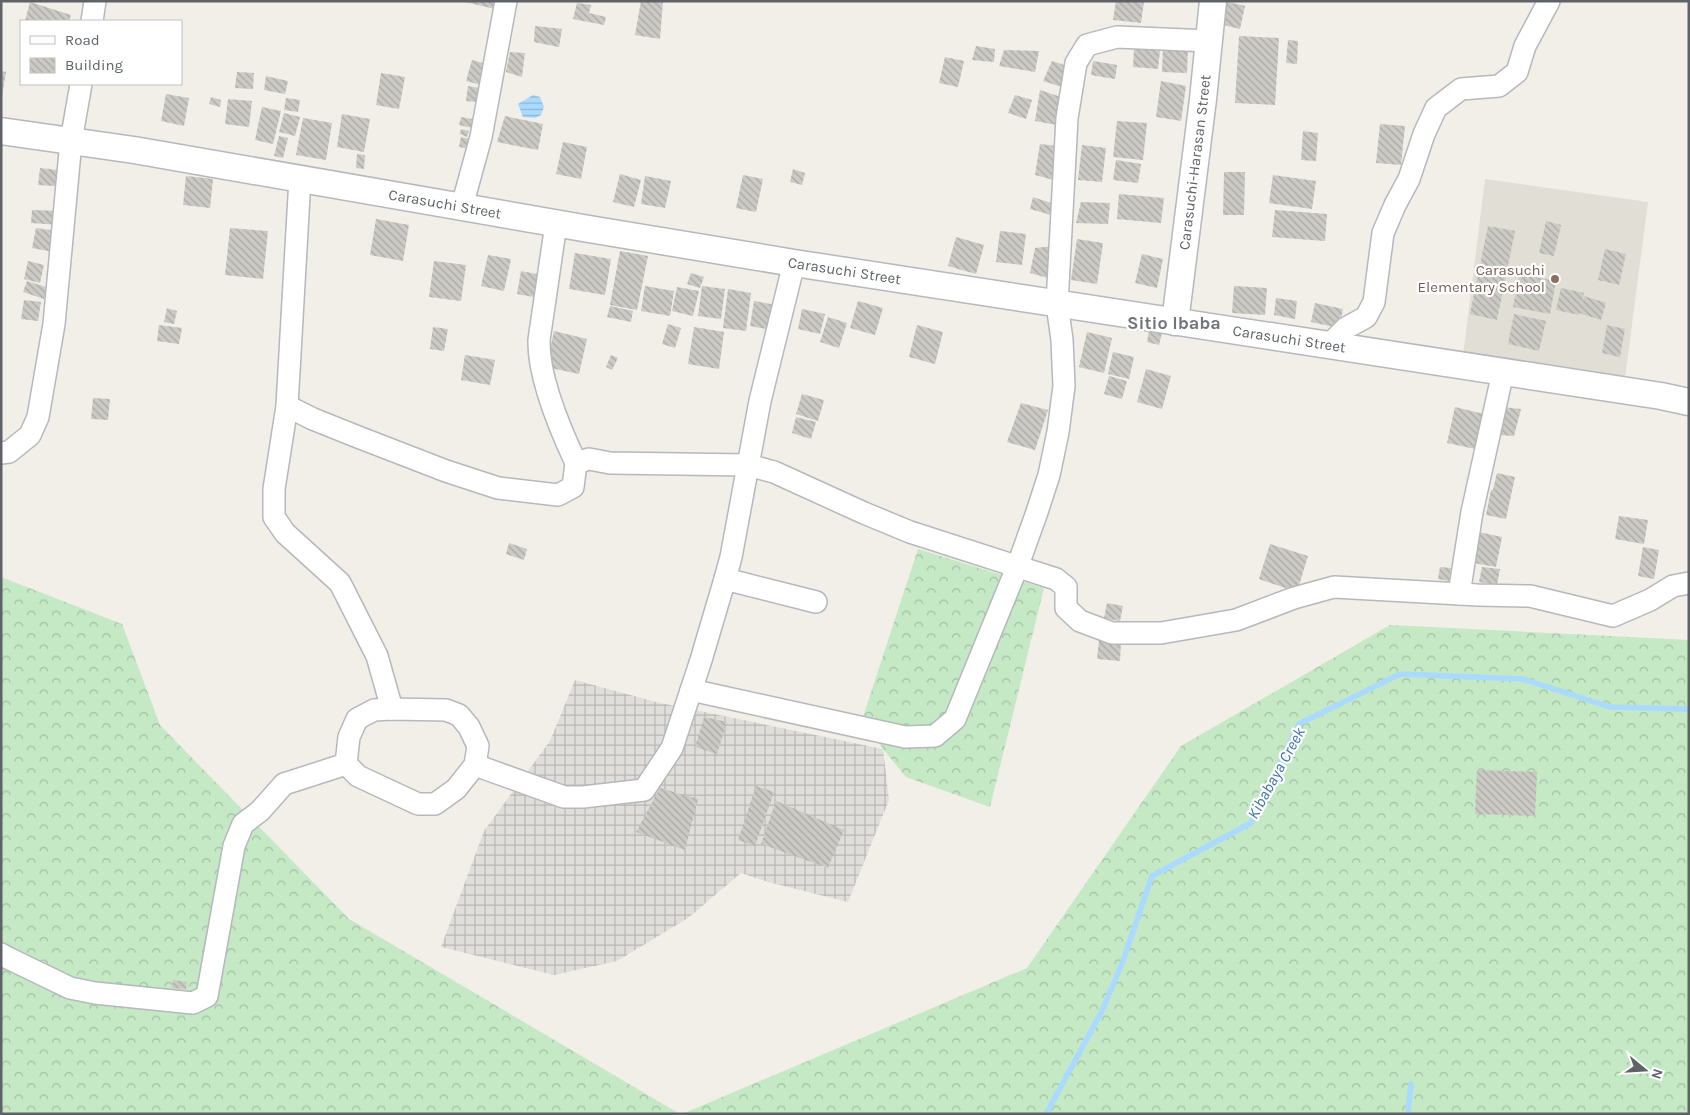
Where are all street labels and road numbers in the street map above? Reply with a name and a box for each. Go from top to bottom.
street label: Carasuchi-Harasan Street [1175,73,1214,251]
street label: Carasuchi Street [387,185,503,223]
street label: Carasuchi Street [787,253,903,288]
street label: Carasuchi Street [1231,321,1347,357]

